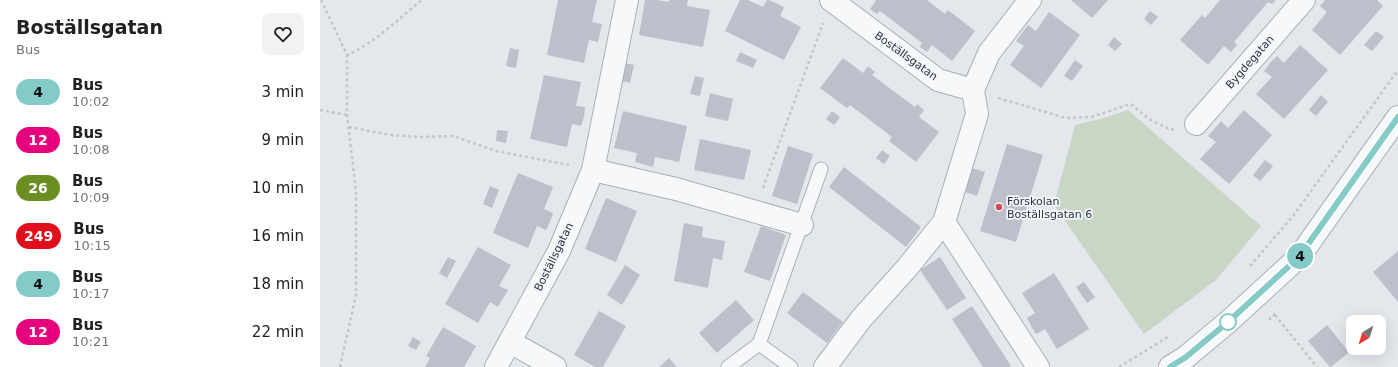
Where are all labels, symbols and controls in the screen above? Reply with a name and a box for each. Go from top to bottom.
button: heart [262,13,304,55]
text: Boställsgatan [16,16,163,38]
street label: Boställsgatan [872,29,940,83]
street label: Bygdegatan [1223,33,1277,91]
text: Bus [16,42,40,57]
text: Bus [72,76,103,94]
text: 3 min [261,83,304,101]
text: 4 [33,84,43,100]
text: 10:02 [72,94,109,109]
text: Bus [72,124,103,142]
text: 9 min [261,131,304,149]
text: 12 [28,132,48,148]
text: 10:08 [72,142,109,157]
text: Bus [72,172,103,190]
text: 10 min [252,179,304,197]
text: 26 [28,180,48,196]
text: 10:09 [72,190,109,205]
place label: Förskolan Boställsgatan 6 [1007,195,1092,221]
marker: Förskolan Boställsgatan 6 [994,202,1004,212]
text: Bus [73,220,104,238]
street label: Boställsgatan [532,221,576,293]
text: 16 min [252,227,304,245]
text: 249 [24,228,53,244]
text: 10:15 [73,238,111,253]
line badge: 4 [1287,243,1313,269]
text: 4 [1295,248,1305,264]
text: Bus [72,268,103,286]
text: 18 min [252,275,304,293]
text: 4 [33,276,43,292]
text: 10:17 [72,286,109,301]
unlabelled marker [1219,313,1237,331]
north arrow [1346,315,1386,355]
map controls [1346,315,1386,355]
text: Bus [72,316,103,334]
text: 22 min [252,323,304,341]
text: 12 [28,324,48,340]
text: 10:21 [72,334,109,349]

